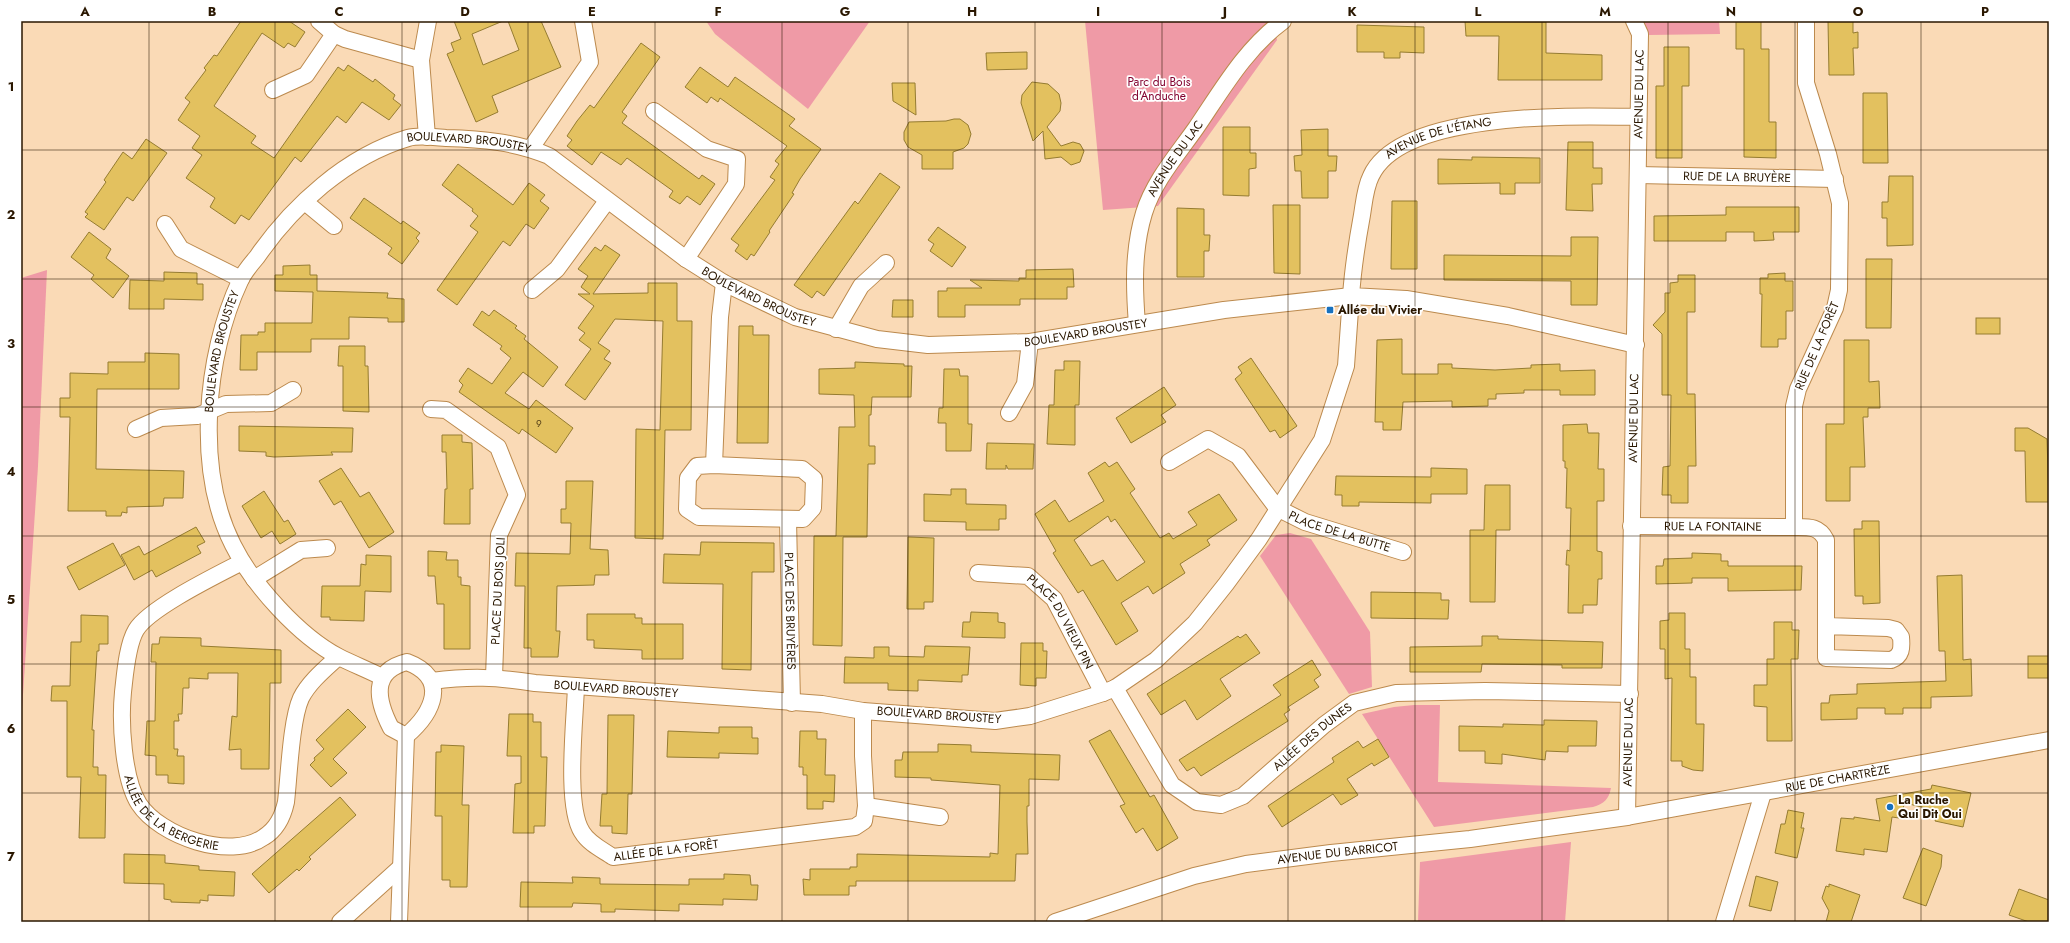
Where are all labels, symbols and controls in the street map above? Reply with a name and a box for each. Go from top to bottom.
text: A [79,2,90,21]
text: B [208,2,217,21]
text: C [334,2,344,21]
text: D [460,2,470,21]
text: E [588,2,596,21]
text: F [714,2,722,21]
text: G [840,2,851,21]
text: H [967,2,977,21]
text: I [1096,2,1100,21]
text: J [1220,2,1227,21]
text: K [1347,2,1357,21]
text: L [1475,2,1482,21]
text: M [1599,2,1611,21]
text: N [1726,2,1736,21]
text: O [1853,2,1864,21]
text: P [1981,2,1989,21]
street label: AVENUE DU LAC [1629,49,1649,139]
park label: Parc du Bois d'Anduche [1127,73,1191,105]
text: 1 [8,77,14,96]
street label: AVENUE DE L'ÉTANG [1381,113,1493,163]
street label: AVENUE DU LAC [1143,117,1208,200]
street label: BOULEVARD BROUSTEY [405,127,533,158]
street label: RUE DE LA BRUYÈRE [1683,167,1791,187]
text: 2 [7,205,15,224]
street label: BOULEVARD BROUSTEY [698,262,818,331]
street label: BOULEVARD BROUSTEY [200,287,244,413]
street label: RUE DE LA FORÊT [1790,299,1844,393]
place label: Allée du Vivier [1337,301,1422,319]
marker: Allée du Vivier [1325,305,1335,315]
street label: BOULEVARD BROUSTEY [1024,314,1149,351]
text: 3 [7,334,15,353]
street label: AVENUE DU LAC [1624,373,1643,463]
house number: 9 [536,416,542,431]
text: 4 [6,462,16,481]
street label: PLACE DE LA BUTTE [1286,506,1393,557]
street label: RUE LA FONTAINE [1664,517,1762,536]
street label: PLACE DU BOIS JOLI [486,537,510,645]
street label: PLACE DES BRUYÈRES [780,552,800,670]
street label: PLACE DU VIEUX PIN [1023,570,1098,672]
text: 5 [7,590,15,609]
street label: BOULEVARD BROUSTEY [553,676,679,702]
street label: AVENUE DU LAC [1619,697,1638,787]
street label: ALLÉE DES DUNES [1269,698,1356,775]
street label: BOULEVARD BROUSTEY [876,702,1002,728]
text: 6 [7,719,16,738]
street label: RUE DE CHARTRÈZE [1784,760,1892,797]
street label: ALLÉE DE LA BERGERIE [119,773,220,855]
place label: La Ruche Qui Dit Oui [1898,791,1962,823]
marker: La Ruche Qui Dit Oui [1885,802,1895,812]
street label: ALLÉE DE LA FORÊT [612,835,720,866]
street label: AVENUE DU BARRICOT [1276,837,1399,869]
text: 7 [7,847,15,866]

